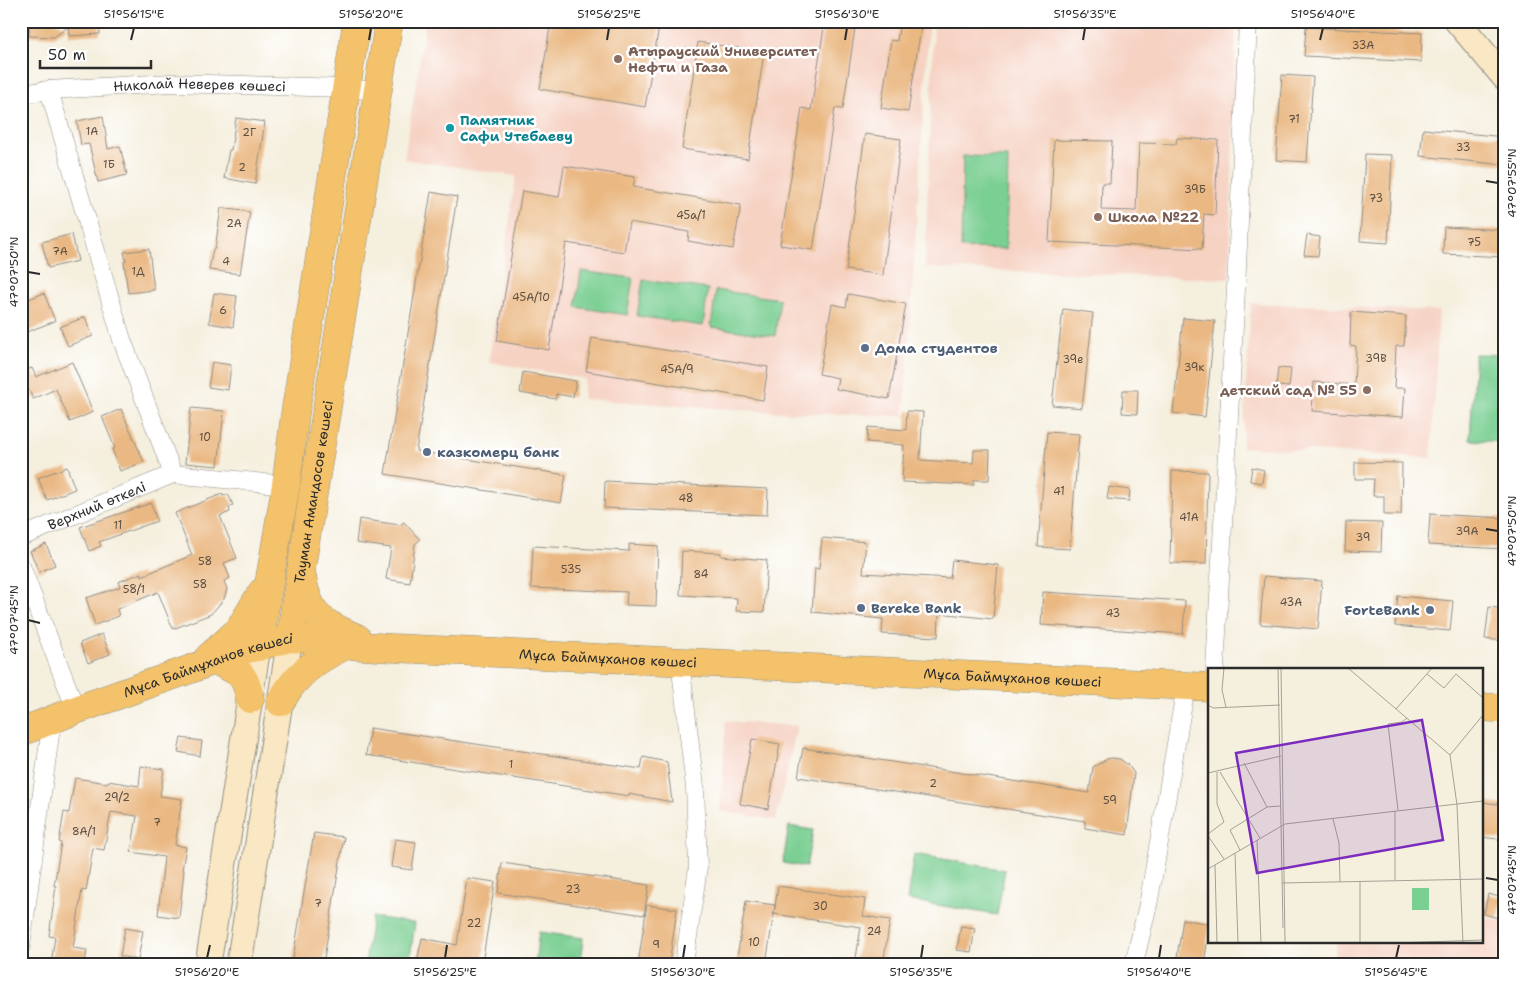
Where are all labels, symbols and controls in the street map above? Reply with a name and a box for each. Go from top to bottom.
text: 51°56'15"E [104,6,164,22]
text: 51°56'20"E [339,6,403,22]
text: 51°56'25"E [577,6,641,22]
text: 51°56'30"E [815,6,879,22]
text: 51°56'35"E [1053,6,1117,22]
text: 51°56'40"E [1291,6,1355,22]
scale bar [40,38,151,70]
house number: 33А [1352,38,1374,53]
place label: Атырауский Университет Нефти и Газа [628,42,818,76]
text: 50 m [48,45,86,65]
marker: Атырауский Университет Нефти и Газа [612,53,624,65]
street label: Николай Неверев көшесі [113,74,286,95]
place label: Памятник Сафи Утебаеву [460,111,573,145]
house number: 71 [1288,112,1300,127]
marker: Памятник Сафи Утебаеву [444,122,456,134]
house number: 1А [86,124,98,139]
house number: 2Г [242,125,256,140]
house number: 33 [1456,140,1470,155]
text: 47°07'55"N [1504,148,1520,218]
house number: 1Б [103,157,115,172]
house number: 2 [238,160,246,175]
house number: 39Б [1184,182,1206,197]
house number: 73 [1369,191,1383,206]
house number: 45а/1 [676,208,706,223]
place label: Школа №22 [1108,208,1199,226]
marker: Школа №22 [1092,211,1104,223]
house number: 2А [226,216,242,231]
house number: 75 [1467,235,1481,250]
text: 47°07'50"N [6,237,22,307]
house number: 7А [52,244,68,259]
house number: 4 [222,254,230,269]
house number: 1Д [132,264,145,279]
house number: 45А/10 [512,290,550,305]
house number: 6 [219,303,227,318]
place label: Дома студентов [875,339,998,357]
marker: Дома студентов [859,342,871,354]
house number: 39В [1365,351,1387,366]
house number: 39е [1062,352,1084,367]
house number: 39к [1184,360,1204,375]
house number: 45А/9 [660,362,694,377]
place label: детский сад № 55 [1220,381,1357,399]
marker: детский сад № 55 [1361,384,1373,396]
street label: Тауман Амандосов көшесі [290,399,337,585]
house number: 10 [199,430,211,445]
place label: казкомерц банк [437,443,559,461]
marker: казкомерц банк [421,446,433,458]
street label: Верхний өткелі [45,477,148,534]
house number: 41 [1053,484,1065,499]
house number: 48 [678,491,694,506]
text: 47°07'50"N [1504,496,1520,566]
house number: 41А [1179,510,1199,525]
house number: 11 [114,518,122,533]
house number: 39А [1456,524,1478,539]
house number: 39 [1356,530,1370,545]
house number: 58 [198,554,212,569]
house number: 535 [561,562,581,577]
house number: 84 [694,567,709,582]
house number: 58 [193,577,207,592]
house number: 58/1 [123,582,145,597]
text: 47°07'45"N [6,585,22,655]
house number: 43А [1280,595,1302,610]
place label: Bereke Bank [871,599,962,617]
place label: ForteBank [1344,601,1420,619]
marker: Bereke Bank [855,602,867,614]
marker: ForteBank [1424,604,1436,616]
house number: 43 [1106,606,1120,621]
street label: Мұса Баймұханов көшесі [121,629,293,701]
street label: Мұса Баймұханов көшесі [519,645,697,672]
street label: Мұса Баймұханов көшесі [923,664,1102,691]
inset map [1208,668,1484,942]
house number: 1 [509,757,513,772]
house number: 2 [929,776,937,791]
house number: 29/2 [104,790,130,805]
house number: 59 [1103,793,1117,808]
house number: 7 [153,815,161,830]
house number: 8А/1 [72,824,96,839]
text: 47°07'45"N [1504,845,1520,915]
house number: 23 [566,882,580,897]
house number: 7 [314,896,322,911]
house number: 30 [812,899,828,914]
house number: 22 [467,916,481,931]
house number: 24 [867,924,882,939]
house number: 10 [748,935,760,950]
house number: 9 [652,937,660,952]
text: 51°56'20"E [175,964,239,980]
text: 51°56'25"E [413,964,477,980]
text: 51°56'30"E [651,964,715,980]
text: 51°56'35"E [889,964,953,980]
text: 51°56'40"E [1127,964,1191,980]
text: 51°56'45"E [1364,964,1428,980]

